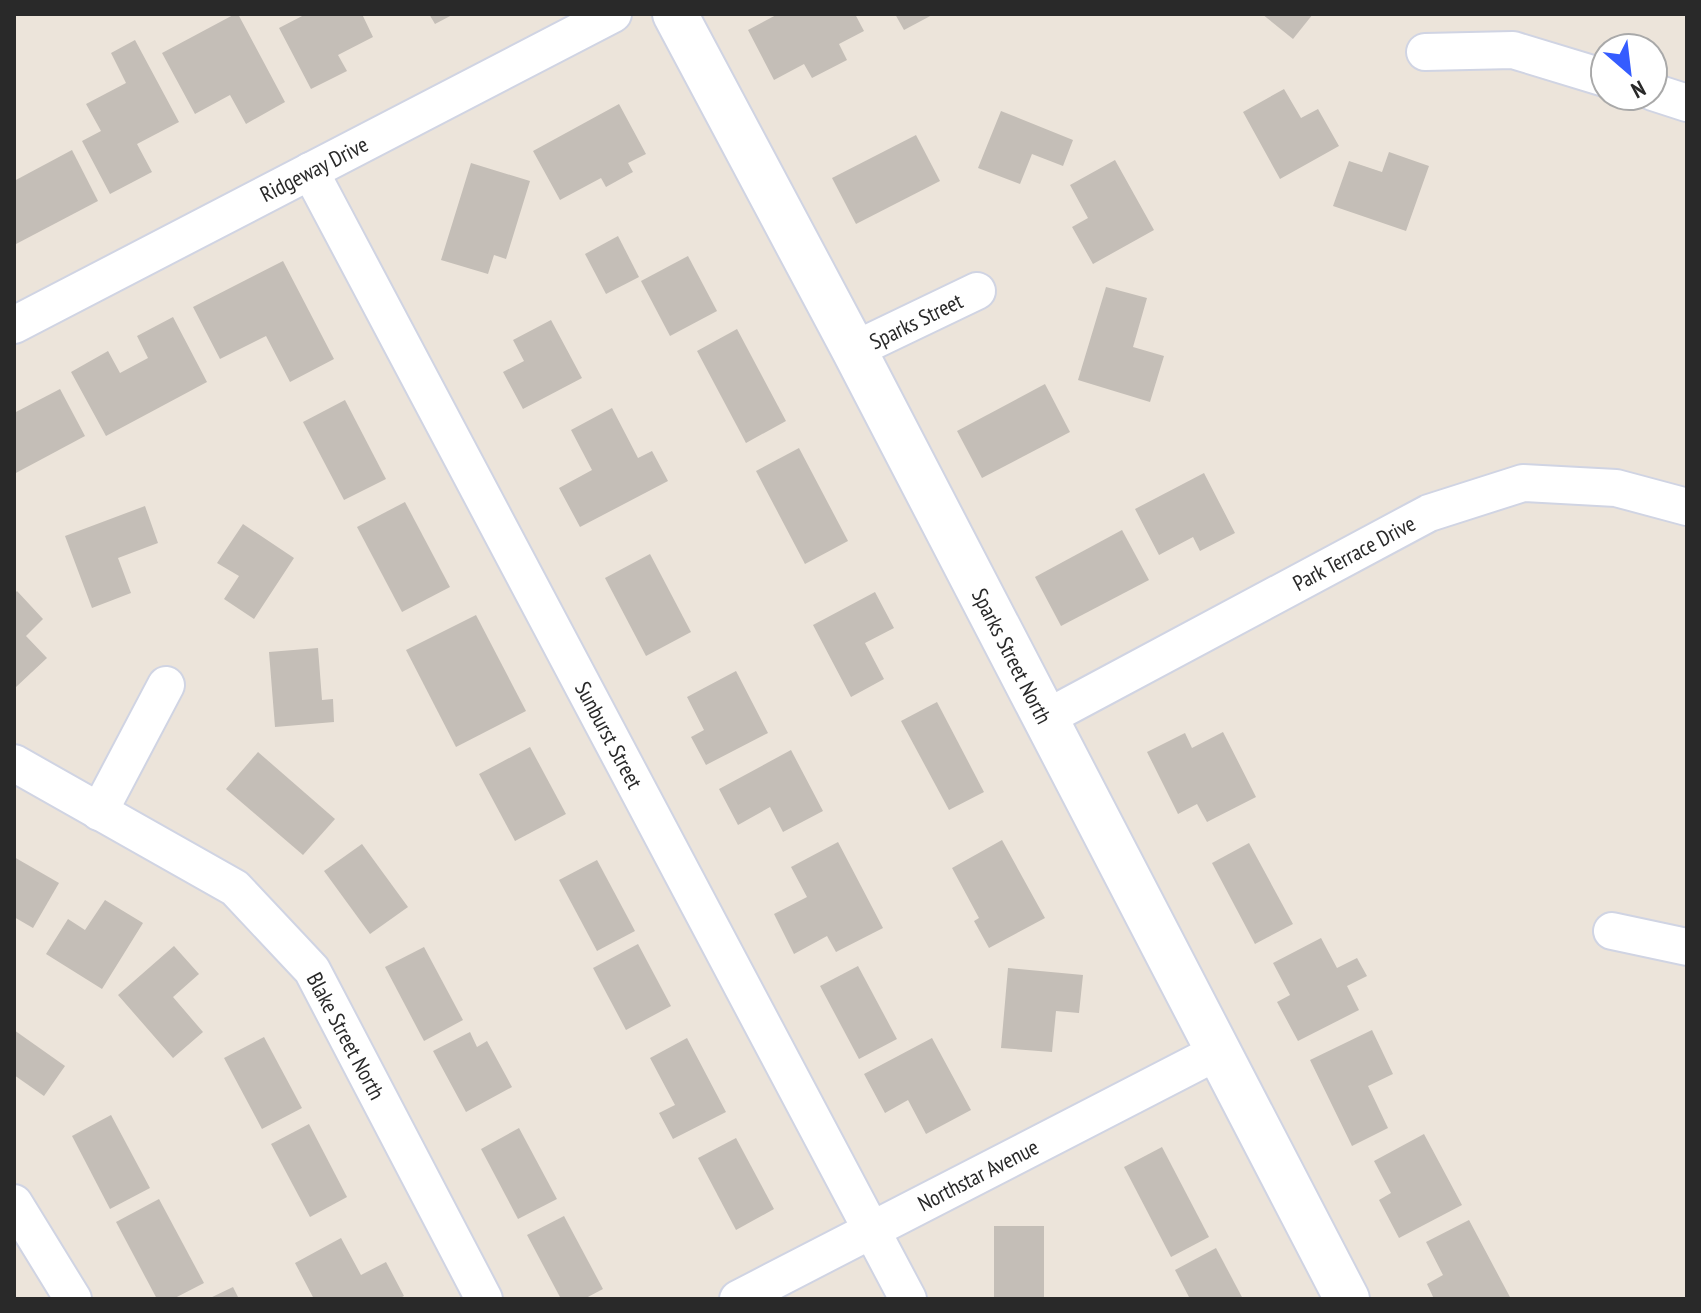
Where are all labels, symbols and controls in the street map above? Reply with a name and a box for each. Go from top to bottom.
north arrow [1589,32,1669,112]
text: N [1627,75,1650,105]
street label: Ridgeway Drive [255,130,373,208]
street label: Sparks Street [865,286,967,356]
street label: Park Terrace Drive [1288,509,1420,597]
street label: Sparks Street North [966,584,1058,728]
street label: Sunburst Street [569,677,649,793]
street label: Blake Street North [301,968,391,1104]
street label: Northstar Avenue [913,1133,1043,1217]

